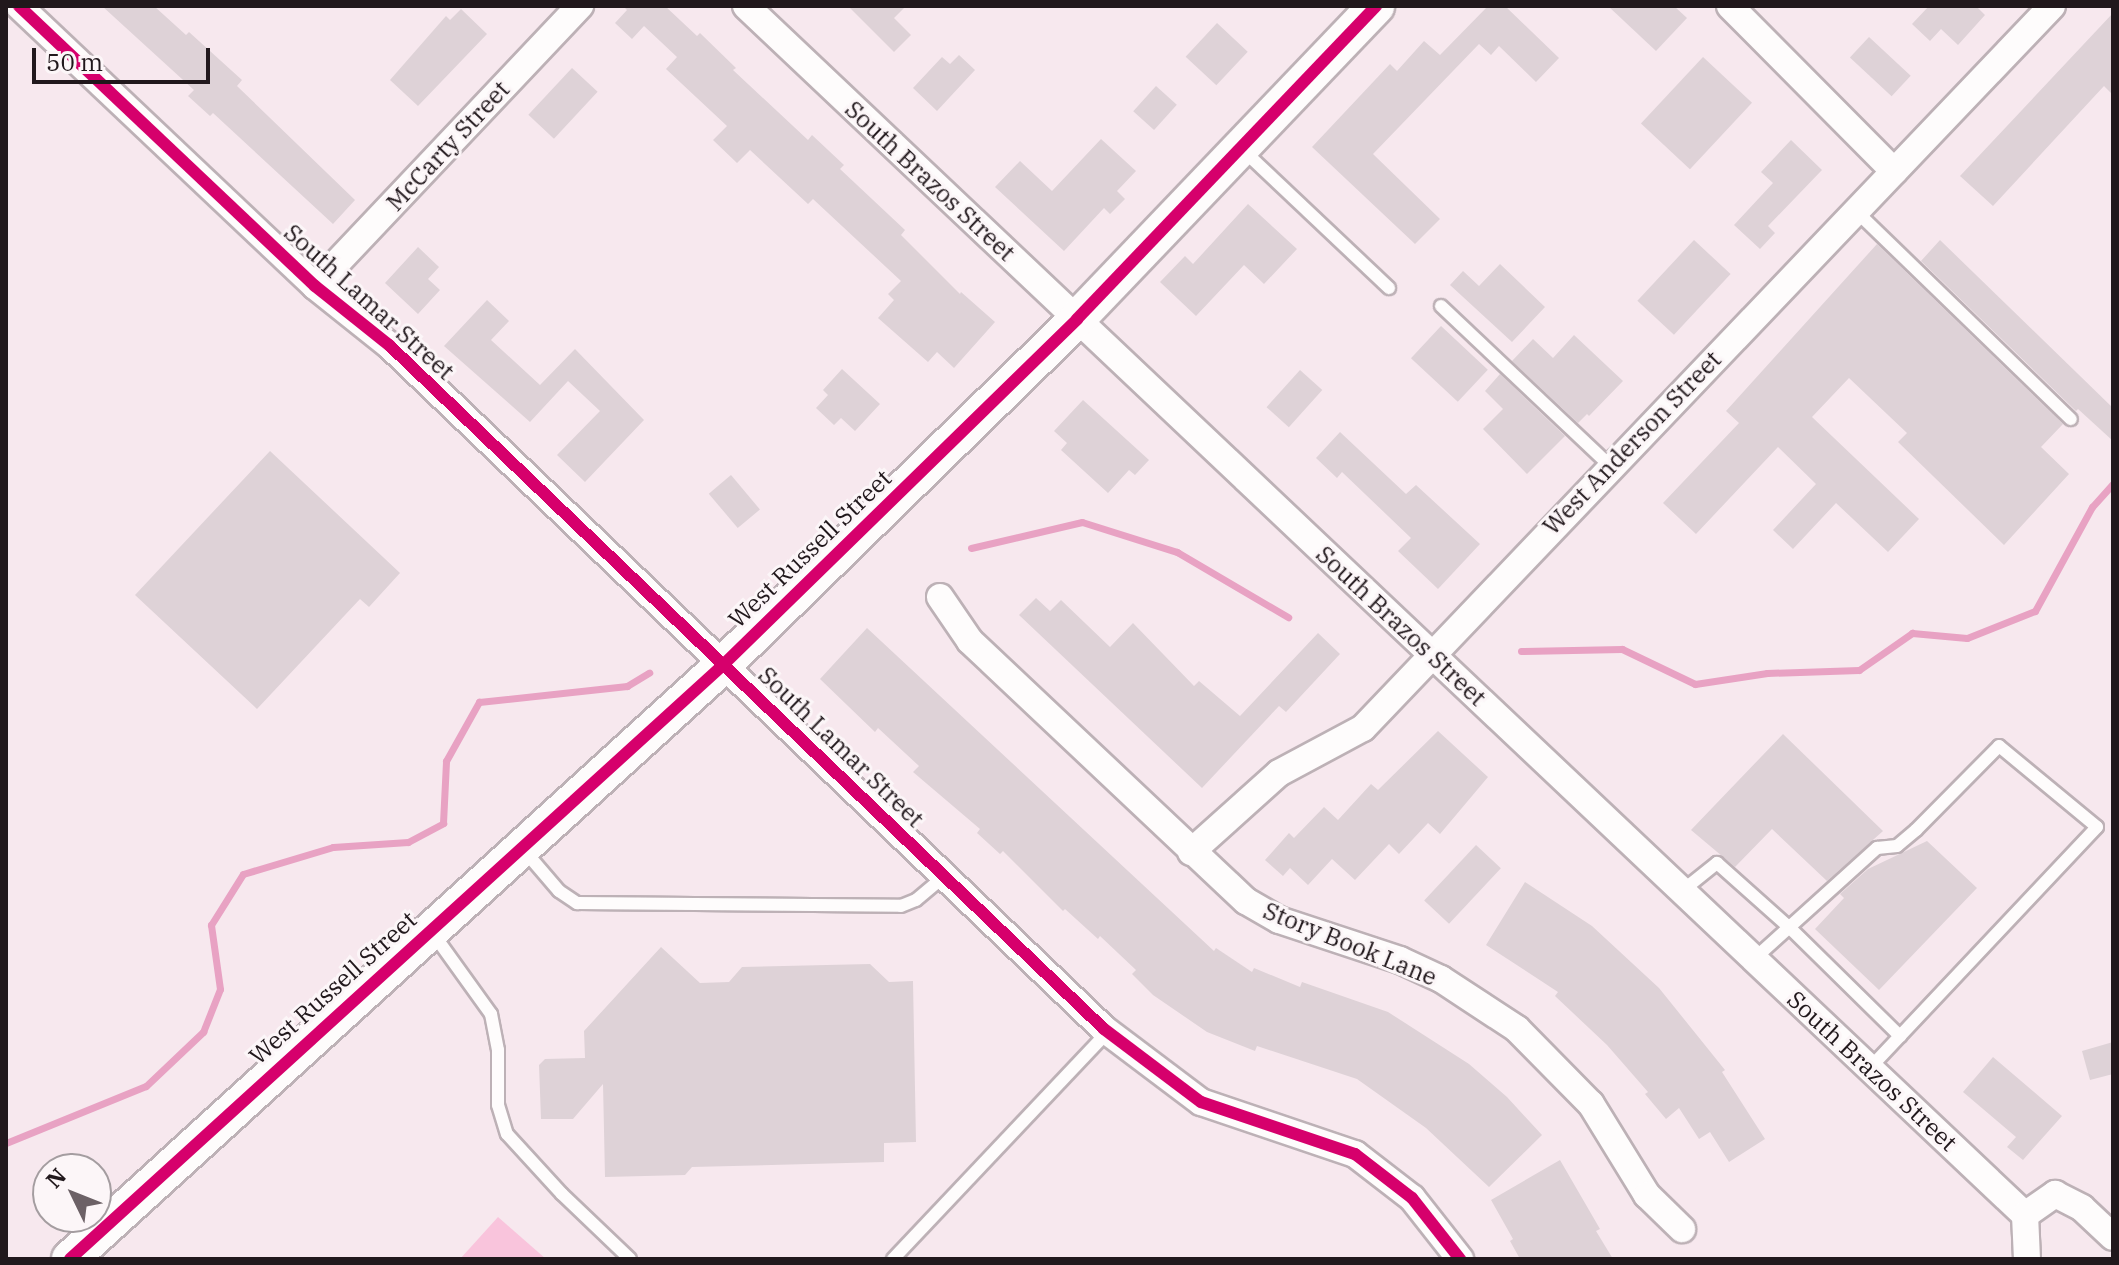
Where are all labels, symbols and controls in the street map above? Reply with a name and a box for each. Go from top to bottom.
scale bar [36,32,214,82]
text: 50 m [46,46,103,78]
street label: McCarty Street [381,75,515,217]
street label: South Brazos Street [839,95,1021,267]
street label: South Lamar Street [278,218,460,386]
street label: West Anderson Street [1537,345,1727,541]
street label: West Russell Street [723,464,897,634]
street label: South Brazos Street [1310,540,1492,712]
street label: South Lamar Street [752,661,930,833]
street label: Story Book Lane [1259,896,1441,992]
street label: West Russell Street [243,905,423,1071]
street label: South Brazos Street [1781,985,1963,1157]
north arrow [32,1153,112,1233]
text: N [39,1161,72,1194]

